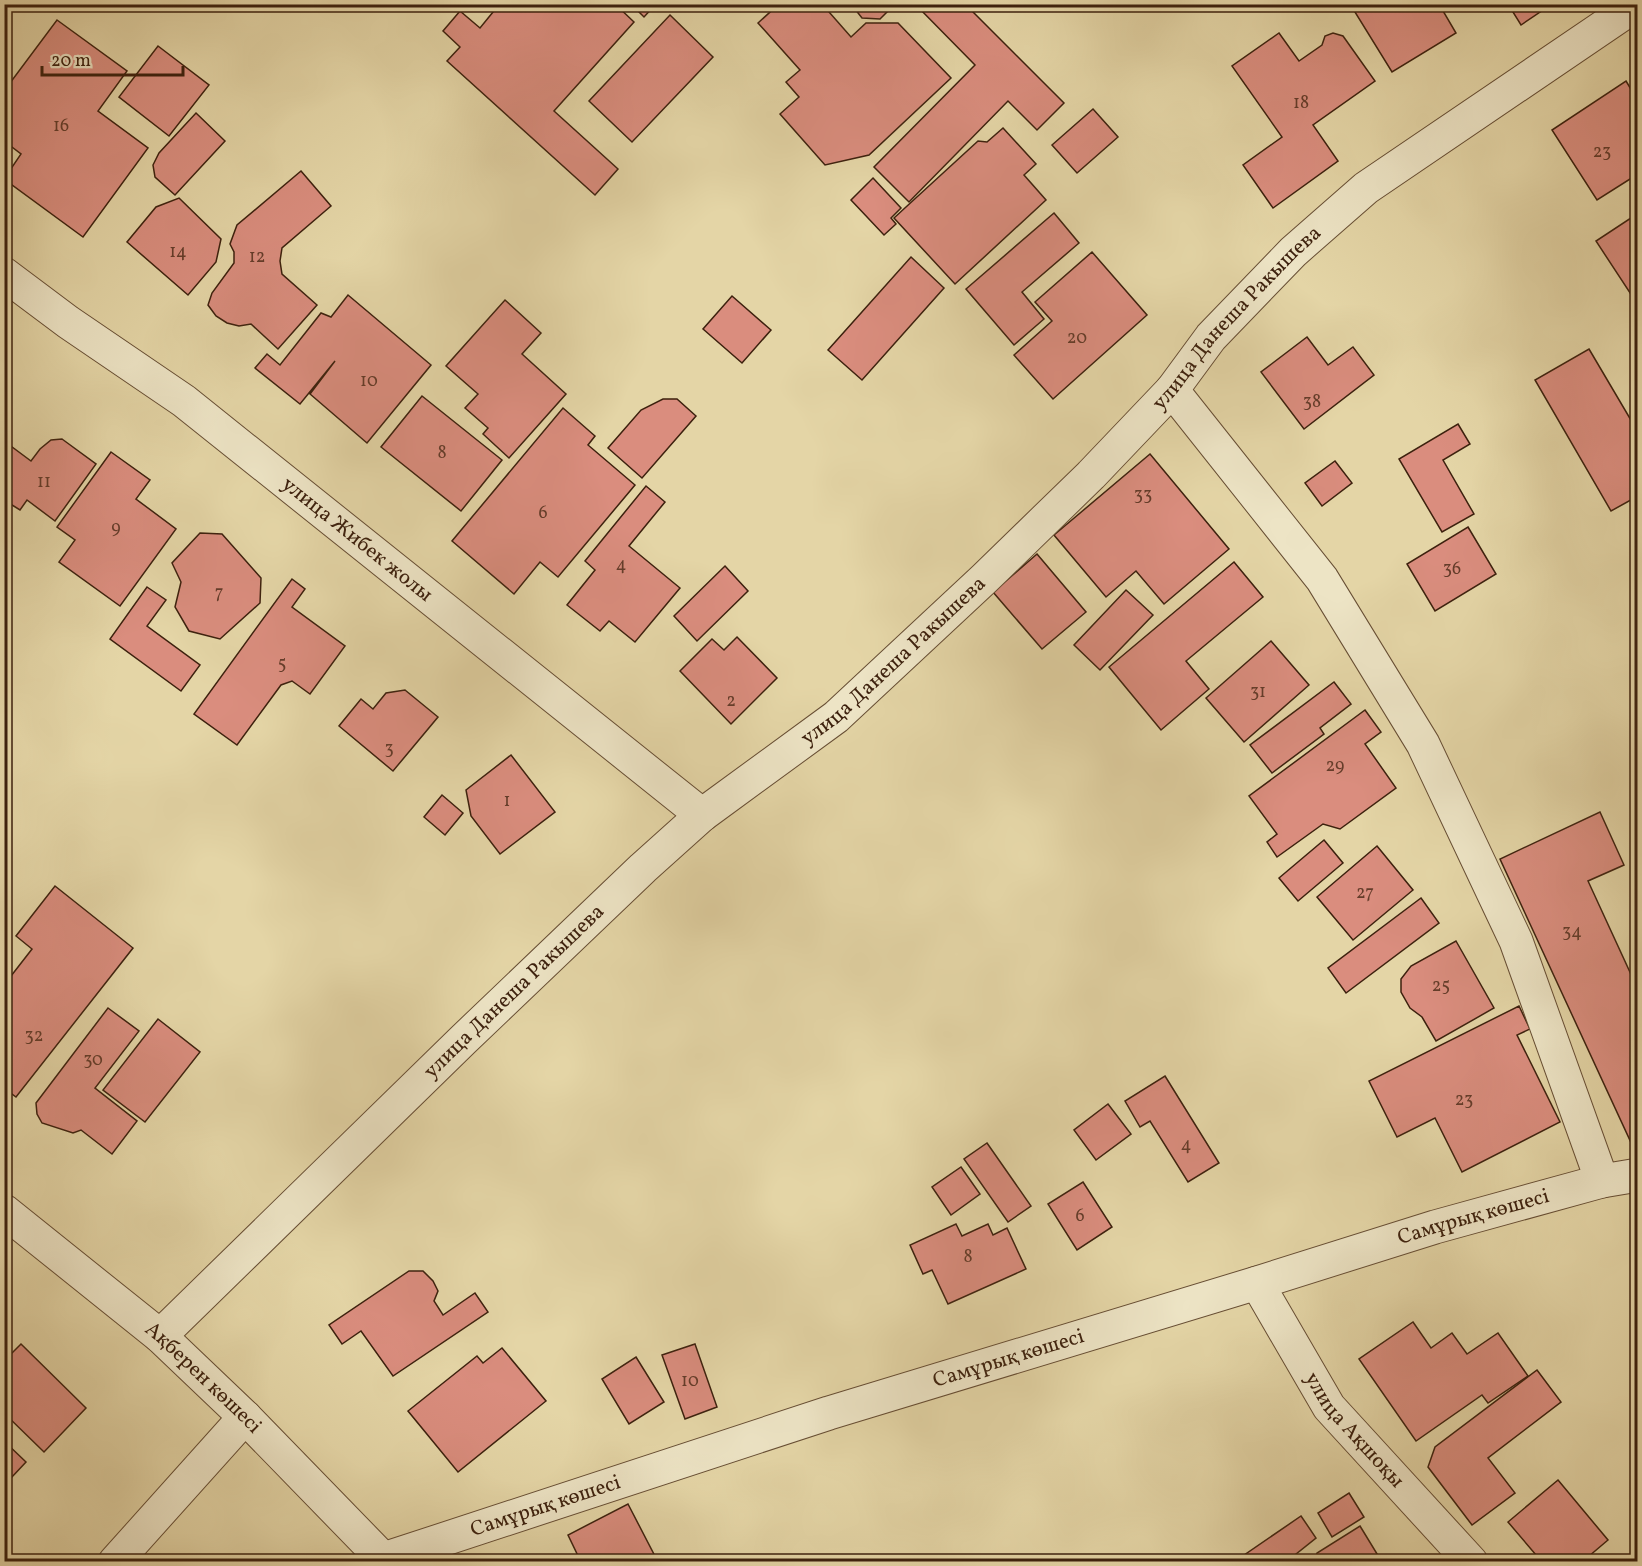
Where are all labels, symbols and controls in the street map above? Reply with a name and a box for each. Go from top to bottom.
scale bar [42,39,183,77]
text: 20 m [51,49,91,74]
house number: 18 [1293,91,1309,116]
house number: 16 [53,114,69,139]
house number: 23 [1593,140,1611,165]
street label: улица Данеша Ракышева [1146,219,1328,417]
house number: 14 [169,240,187,265]
house number: 12 [249,245,265,270]
house number: 20 [1067,326,1087,351]
house number: 10 [360,369,378,394]
house number: 38 [1303,390,1321,415]
house number: 8 [437,441,447,466]
house number: 11 [37,470,51,495]
street label: улица Жибек жолы [275,470,439,609]
house number: 33 [1134,483,1152,508]
house number: 6 [538,501,548,526]
house number: 9 [111,516,121,541]
house number: 4 [616,553,626,578]
house number: 36 [1443,557,1461,582]
street label: улица Данеша Ракышева [795,570,992,752]
house number: 7 [215,581,223,606]
house number: 5 [278,652,286,677]
house number: 31 [1250,680,1266,705]
house number: 2 [726,689,736,714]
house number: 3 [384,737,394,762]
house number: 29 [1326,754,1344,779]
house number: 1 [504,789,510,814]
house number: 27 [1356,881,1374,906]
street label: улица Данеша Ракышева [417,898,611,1085]
house number: 34 [1562,920,1582,945]
house number: 25 [1432,974,1450,999]
house number: 32 [25,1024,43,1049]
house number: 30 [83,1048,103,1073]
house number: 23 [1455,1088,1473,1113]
house number: 4 [1181,1133,1191,1158]
street label: Самұрық көшесі [1394,1182,1553,1252]
house number: 6 [1075,1204,1085,1229]
house number: 8 [963,1245,973,1270]
street label: Ақберен көшесі [139,1315,268,1440]
street label: Самұрық көшесі [929,1322,1088,1395]
street label: улица Ақшоқы [1297,1367,1411,1495]
house number: 10 [681,1369,699,1394]
street label: Самұрық көшесі [467,1468,625,1544]

